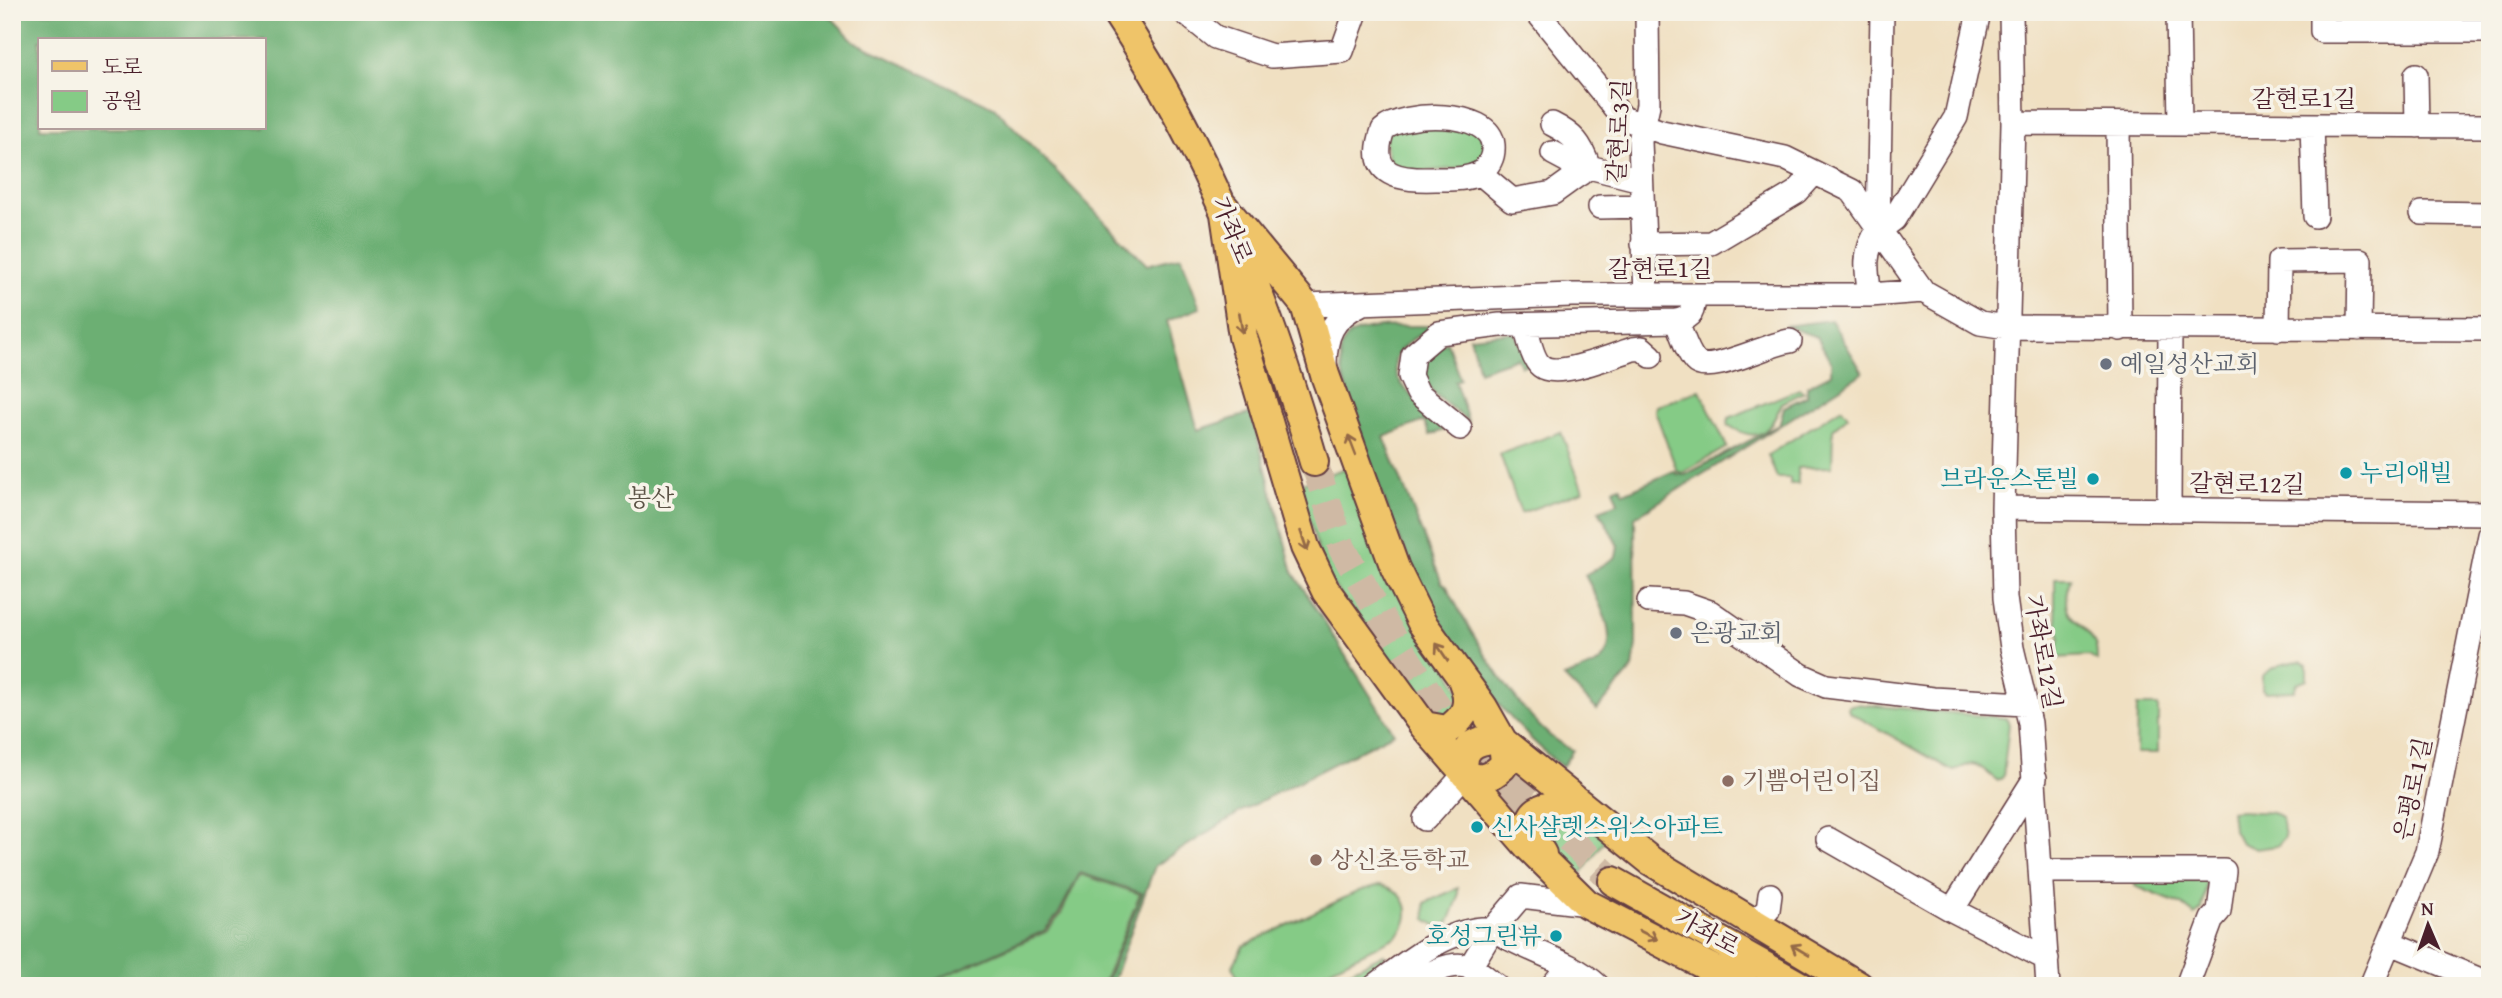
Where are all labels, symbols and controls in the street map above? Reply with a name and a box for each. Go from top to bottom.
legend [38,38,266,130]
text: 도로 [102,51,143,82]
street label: 갈현로3길 [1598,78,1639,184]
street label: 갈현로1길 [2252,81,2356,116]
text: 공원 [102,85,143,116]
street label: 가좌로 [1203,191,1262,269]
street label: 갈현로1길 [1608,251,1712,286]
one-way arrow [1235,311,1248,334]
place label: 예일성산교회 [2120,346,2259,381]
marker: 예일성산교회 [2098,356,2114,372]
one-way arrow [1345,434,1357,456]
place label: 누리애빌 [2360,455,2453,490]
place label: 브라운스톤빌 [1940,461,2079,496]
street label: 갈현로12길 [2189,465,2305,502]
marker: 누리애빌 [2338,465,2354,481]
marker: 브라운스톤빌 [2085,471,2101,487]
park label: 봉산 [628,480,675,515]
one-way arrow [1299,530,1311,552]
street label: 가좌로12길 [2016,592,2071,712]
place label: 은광교회 [1690,615,1783,650]
marker: 은광교회 [1668,625,1684,641]
one-way arrow [1435,643,1449,662]
street label: 은평로1길 [2385,734,2440,844]
place label: 기쁨어린이집 [1742,763,1881,798]
marker: 기쁨어린이집 [1720,773,1736,789]
place label: 신사샬렛스위스아파트 [1491,809,1723,844]
marker: 신사샬렛스위스아파트 [1469,819,1485,835]
place label: 상신초등학교 [1330,842,1469,877]
marker: 상신초등학교 [1308,852,1324,868]
north arrow [2394,890,2464,960]
text: N [2421,894,2435,922]
street label: 가좌로 [1668,899,1746,964]
place label: 호성그린뷰 [1426,918,1542,953]
marker: 호성그린뷰 [1548,928,1564,944]
one-way arrow [1637,929,1658,943]
one-way arrow [1791,943,1811,957]

